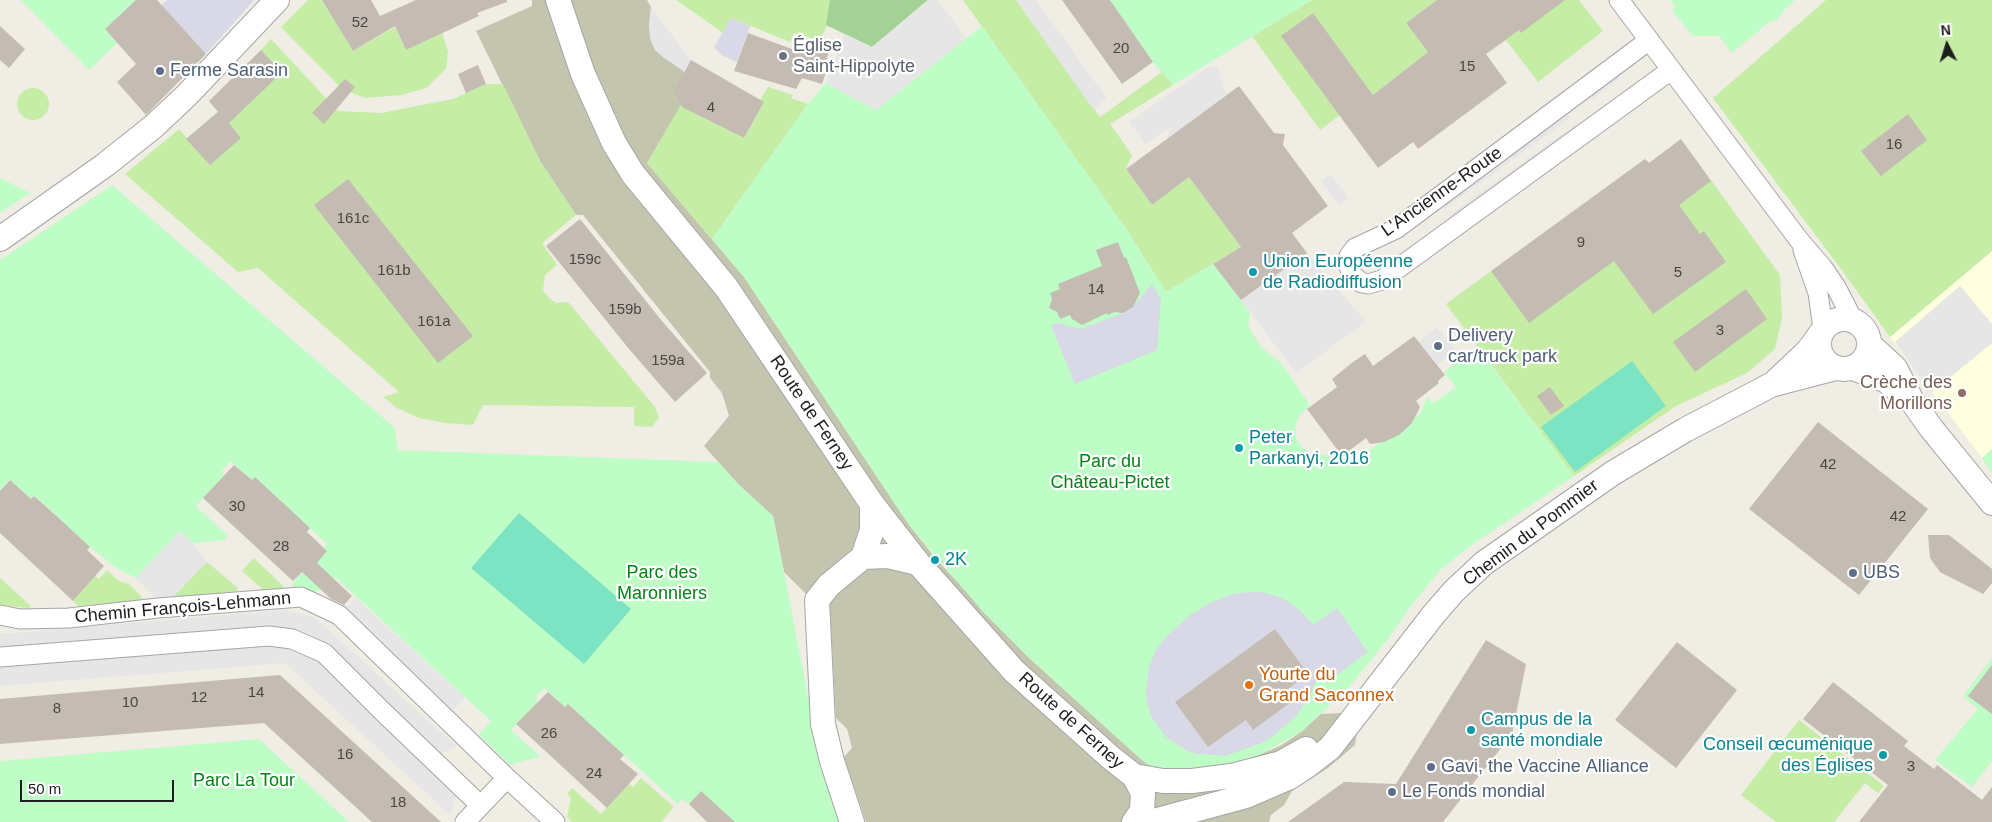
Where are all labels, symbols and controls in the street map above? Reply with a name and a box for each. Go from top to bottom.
house number: 52 [352,14,368,32]
north arrow [1922,20,1972,70]
text: N [1940,22,1951,38]
place label: Église Saint-Hippolyte [793,35,915,78]
house number: 20 [1113,40,1129,58]
marker: Église Saint-Hippolyte [777,50,789,62]
house number: 15 [1459,58,1475,76]
place label: Ferme Sarasin [170,60,288,82]
marker: Ferme Sarasin [154,65,166,77]
house number: 4 [707,99,715,117]
house number: 16 [1886,136,1902,154]
street label: L'Ancienne-Route [1377,142,1507,242]
house number: 161c [337,210,369,228]
house number: 9 [1577,234,1585,252]
house number: 159c [569,251,601,269]
place label: Union Européenne de Radiodiffusion [1263,251,1413,294]
house number: 161b [377,262,411,280]
house number: 5 [1674,264,1682,282]
marker: Union Européenne de Radiodiffusion [1247,266,1259,278]
house number: 14 [1088,281,1104,299]
house number: 159b [608,301,642,319]
house number: 161a [417,313,451,331]
house number: 3 [1716,322,1724,340]
place label: Delivery car/truck park [1448,325,1557,368]
marker: Delivery car/truck park [1432,340,1444,352]
street label: Route de Ferney [765,351,857,475]
house number: 159a [651,352,685,370]
place label: Crèche des Morillons [1860,372,1952,414]
marker: Crèche des Morillons [1956,387,1968,399]
place label: Peter Parkanyi, 2016 [1249,427,1369,469]
marker: Peter Parkanyi, 2016 [1233,442,1245,454]
park label: Parc du Château-Pictet [1050,451,1170,494]
house number: 42 [1820,456,1836,474]
street label: Chemin du Pommier [1459,475,1603,591]
house number: 30 [229,498,245,516]
house number: 42 [1890,508,1906,526]
house number: 28 [273,538,289,556]
place label: 2K [945,549,967,571]
marker: 2K [929,554,941,566]
park label: Parc des Maronniers [617,562,707,604]
place label: UBS [1863,562,1900,584]
marker: UBS [1847,567,1859,579]
street label: Chemin François-Lehmann [74,588,292,628]
place label: Yourte du Grand Saconnex [1259,664,1394,706]
street label: Route de Ferney [1014,668,1128,774]
marker: Yourte du Grand Saconnex [1243,679,1255,691]
house number: 14 [248,684,264,702]
house number: 12 [191,689,207,707]
house number: 10 [122,694,138,712]
house number: 8 [53,700,61,718]
place label: Campus de la santé mondiale [1481,709,1603,752]
marker: Campus de la santé mondiale [1465,724,1477,736]
house number: 26 [541,725,557,743]
place label: Conseil œcuménique des Églises [1703,734,1873,776]
house number: 16 [337,746,353,764]
marker: Conseil œcuménique des Églises [1877,749,1889,761]
place label: Gavi, the Vaccine Alliance [1441,756,1649,778]
house number: 3 [1907,758,1915,776]
marker: Gavi, the Vaccine Alliance [1425,761,1437,773]
house number: 24 [586,765,602,783]
scale bar [22,770,176,802]
park label: Parc La Tour [193,770,295,792]
text: 50 m [28,780,61,797]
place label: Le Fonds mondial [1402,781,1545,803]
marker: Le Fonds mondial [1386,786,1398,798]
house number: 18 [390,794,406,812]

